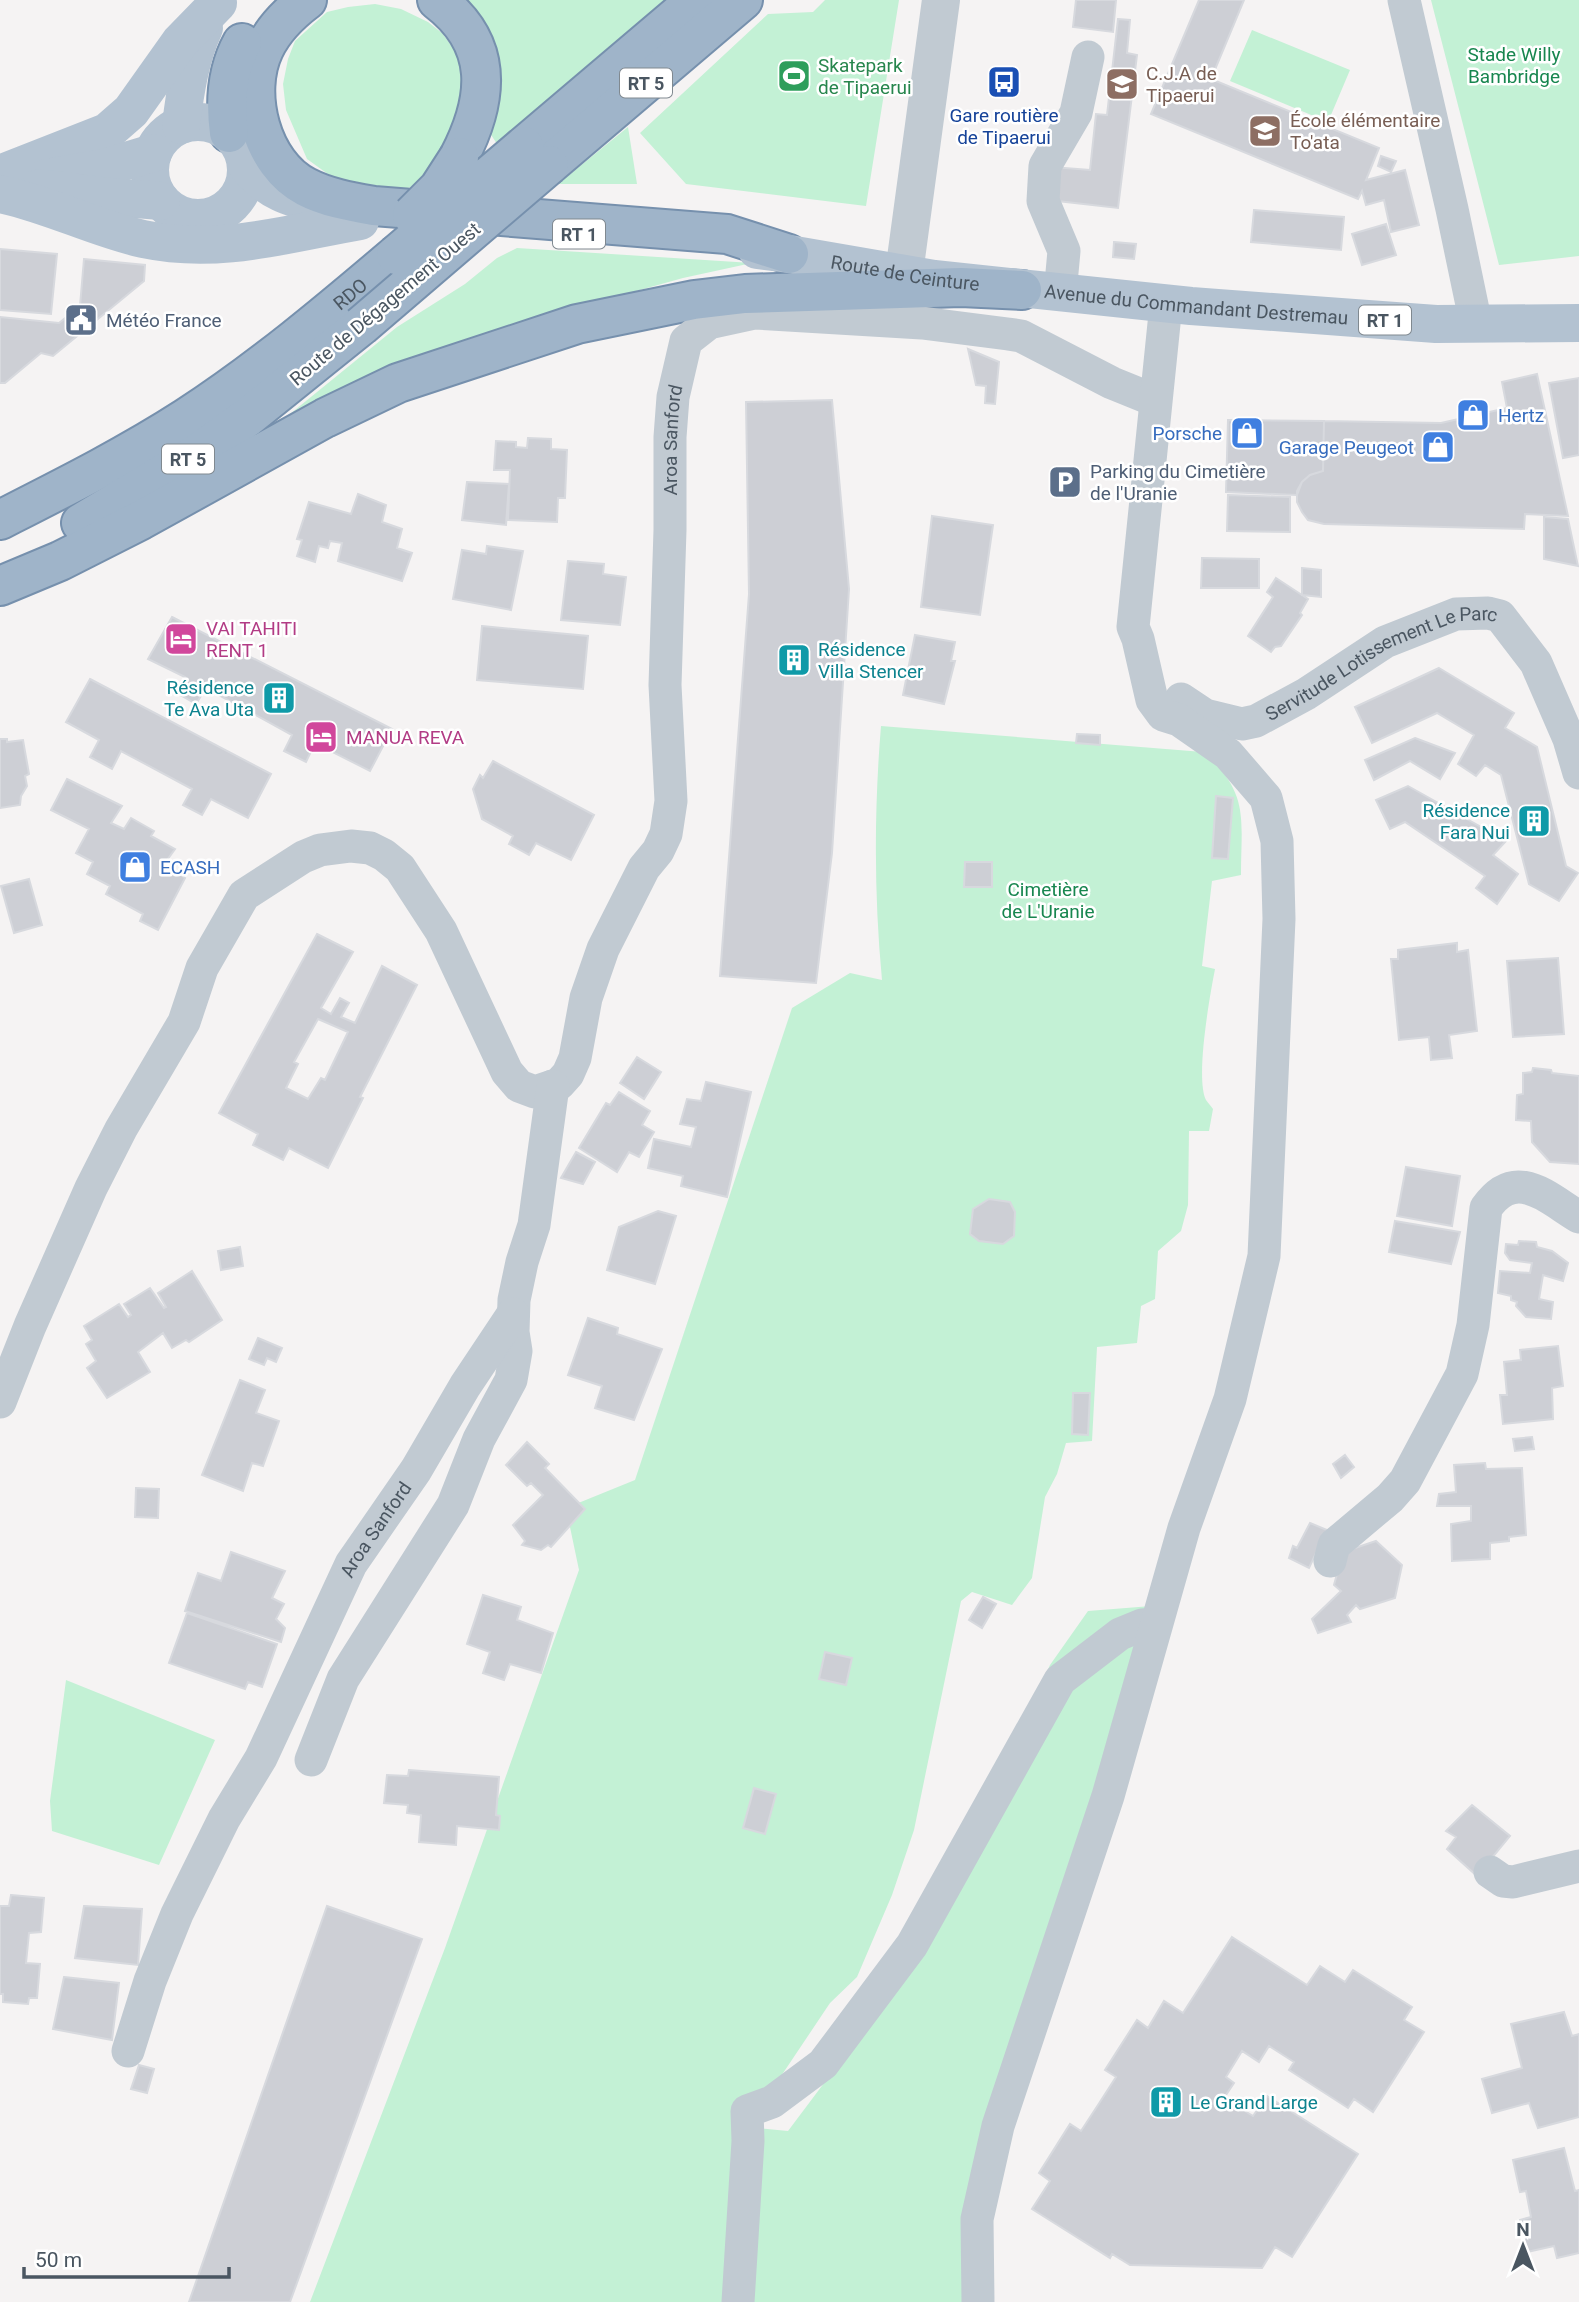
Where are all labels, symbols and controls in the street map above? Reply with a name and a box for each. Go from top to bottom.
park label: Stade Willy Bambridge [1467,43,1561,88]
place label: Skatepark de Tipaerui [818,54,912,99]
sports icon: Skatepark de Tipaerui [775,57,813,95]
place label: C.J.A de Tipaerui [1146,62,1217,107]
bus stop icon: Gare routière de Tipaerui [985,63,1023,101]
school or university icon: C.J.A de Tipaerui [1103,65,1141,103]
road number: RT 5 [620,68,672,98]
place label: Gare routière de Tipaerui [949,104,1059,149]
place label: École élémentaire To'ata [1290,109,1440,154]
school or university icon: École élémentaire To'ata [1246,112,1284,150]
street label: Route de Dégagement Ouest [285,218,485,390]
road number: RT 1 [553,220,605,248]
street label: Route de Ceinture [829,250,981,295]
street label: RDO [328,273,372,315]
street label: Avenue du Commandant Destremau [1043,279,1349,329]
public building icon: Météo France [62,301,100,339]
road number: RT 1 [1359,306,1411,334]
place label: Météo France [106,309,222,332]
street label: Aroa Sanford [658,382,687,496]
shop icon: Hertz [1454,396,1492,434]
place label: Hertz [1498,404,1544,427]
shop icon: Porsche [1228,414,1266,452]
place label: Porsche [1153,422,1222,445]
shop icon: Garage Peugeot [1419,428,1457,466]
place label: Garage Peugeot [1279,436,1414,459]
road number: RT 5 [162,444,214,474]
place label: Parking du Cimetière de l'Uranie [1090,460,1266,505]
parking icon: Parking du Cimetière de l'Uranie [1046,463,1084,501]
street label: Servitude Lotissement Le Parc [1261,601,1500,725]
place label: VAI TAHITI RENT 1 [206,617,297,662]
hotel icon: VAI TAHITI RENT 1 [162,620,200,658]
place label: Résidence Villa Stencer [818,638,924,683]
building icon: Résidence Villa Stencer [775,641,813,679]
place label: Résidence Te Ava Uta [164,676,254,721]
building icon: Résidence Te Ava Uta [260,679,298,717]
hotel icon: MANUA REVA [302,718,340,756]
place label: MANUA REVA [346,726,465,749]
place label: Résidence Fara Nui [1422,799,1510,844]
building icon: Résidence Fara Nui [1515,802,1553,840]
shop icon: ECASH [116,848,154,886]
place label: ECASH [160,856,220,879]
park label: Cimetière de L'Uranie [1002,878,1094,923]
street label: Aroa Sanford [335,1477,416,1581]
building icon: Le Grand Large [1147,2083,1185,2121]
place label: Le Grand Large [1190,2091,1318,2114]
north arrow [1488,2211,1558,2281]
text: N [1516,2218,1530,2241]
scale bar [24,2236,229,2280]
text: 50 m [35,2248,82,2272]

